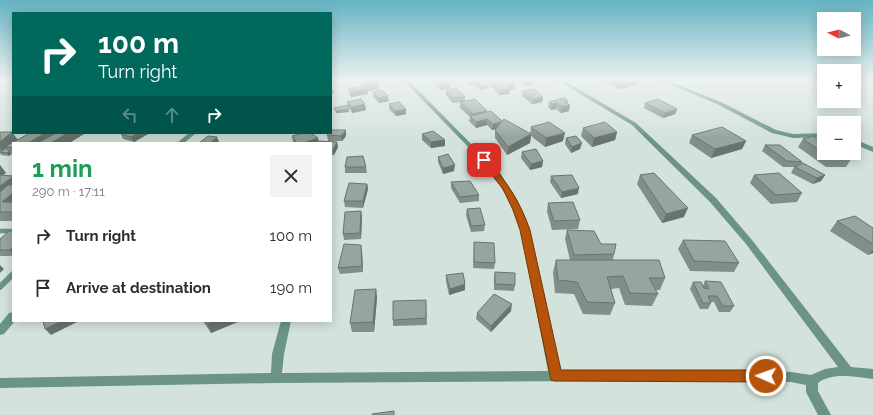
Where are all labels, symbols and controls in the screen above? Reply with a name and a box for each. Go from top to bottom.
north arrow [817,12,861,56]
map controls [817,12,861,160]
text: 100 m [98,27,179,60]
icon: right [32,28,84,80]
text: Turn right [98,61,177,82]
button: + [817,64,861,108]
icon: left [119,104,141,126]
icon: ahead [161,104,183,126]
icon: right [203,104,225,126]
button: − [817,116,861,160]
pin [467,143,501,177]
icon: arrive [473,149,495,171]
text: 1 min [32,154,93,183]
button: close [270,155,312,197]
text: 290 m · 17:11 [32,184,105,199]
icon: right [32,225,54,247]
text: Turn right [66,227,136,245]
text: 100 m [270,227,312,245]
icon: arrive [32,277,54,299]
text: Arrive at destination [66,279,211,297]
text: 190 m [270,279,312,297]
position arrow [745,355,787,397]

